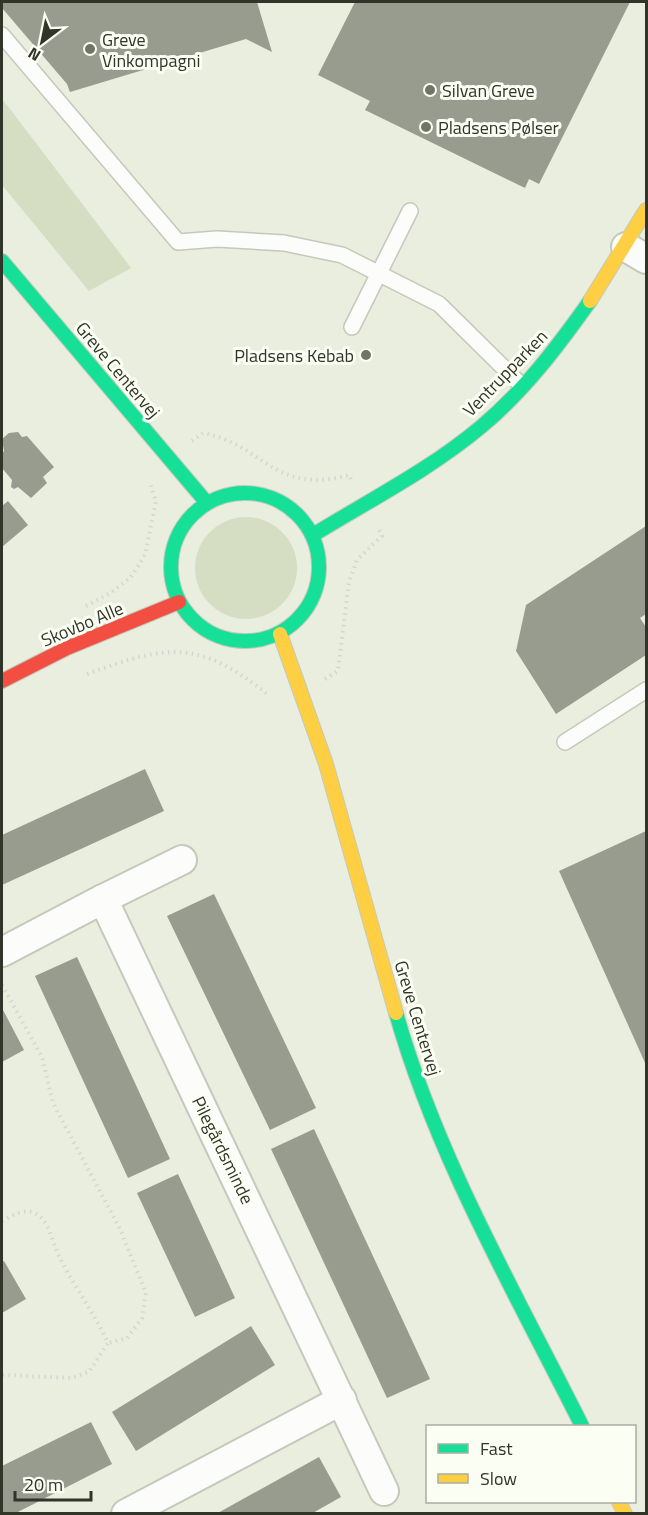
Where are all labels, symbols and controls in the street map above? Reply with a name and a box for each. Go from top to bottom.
north arrow [12,12,72,72]
place label: Greve Vinkompagni [102,26,200,74]
text: N [23,42,45,68]
marker: Greve Vinkompagni [83,42,97,56]
place label: Silvan Greve [442,77,535,104]
marker: Silvan Greve [423,83,437,97]
place label: Pladsens Pølser [438,114,559,141]
marker: Pladsens Pølser [419,120,433,134]
street label: Greve Centervej [69,316,167,424]
street label: Ventrupparken [456,323,554,423]
place label: Pladsens Kebab [234,342,354,369]
marker: Pladsens Kebab [359,348,373,362]
street label: Skovbo Alle [37,595,127,653]
street label: Greve Centervej [388,957,448,1079]
street label: Pilegårdsminde [185,1091,261,1209]
legend [426,1425,636,1503]
text: Fast [480,1435,513,1462]
scale bar [15,1464,92,1502]
text: Slow [480,1465,517,1492]
text: 20 m [24,1471,63,1498]

